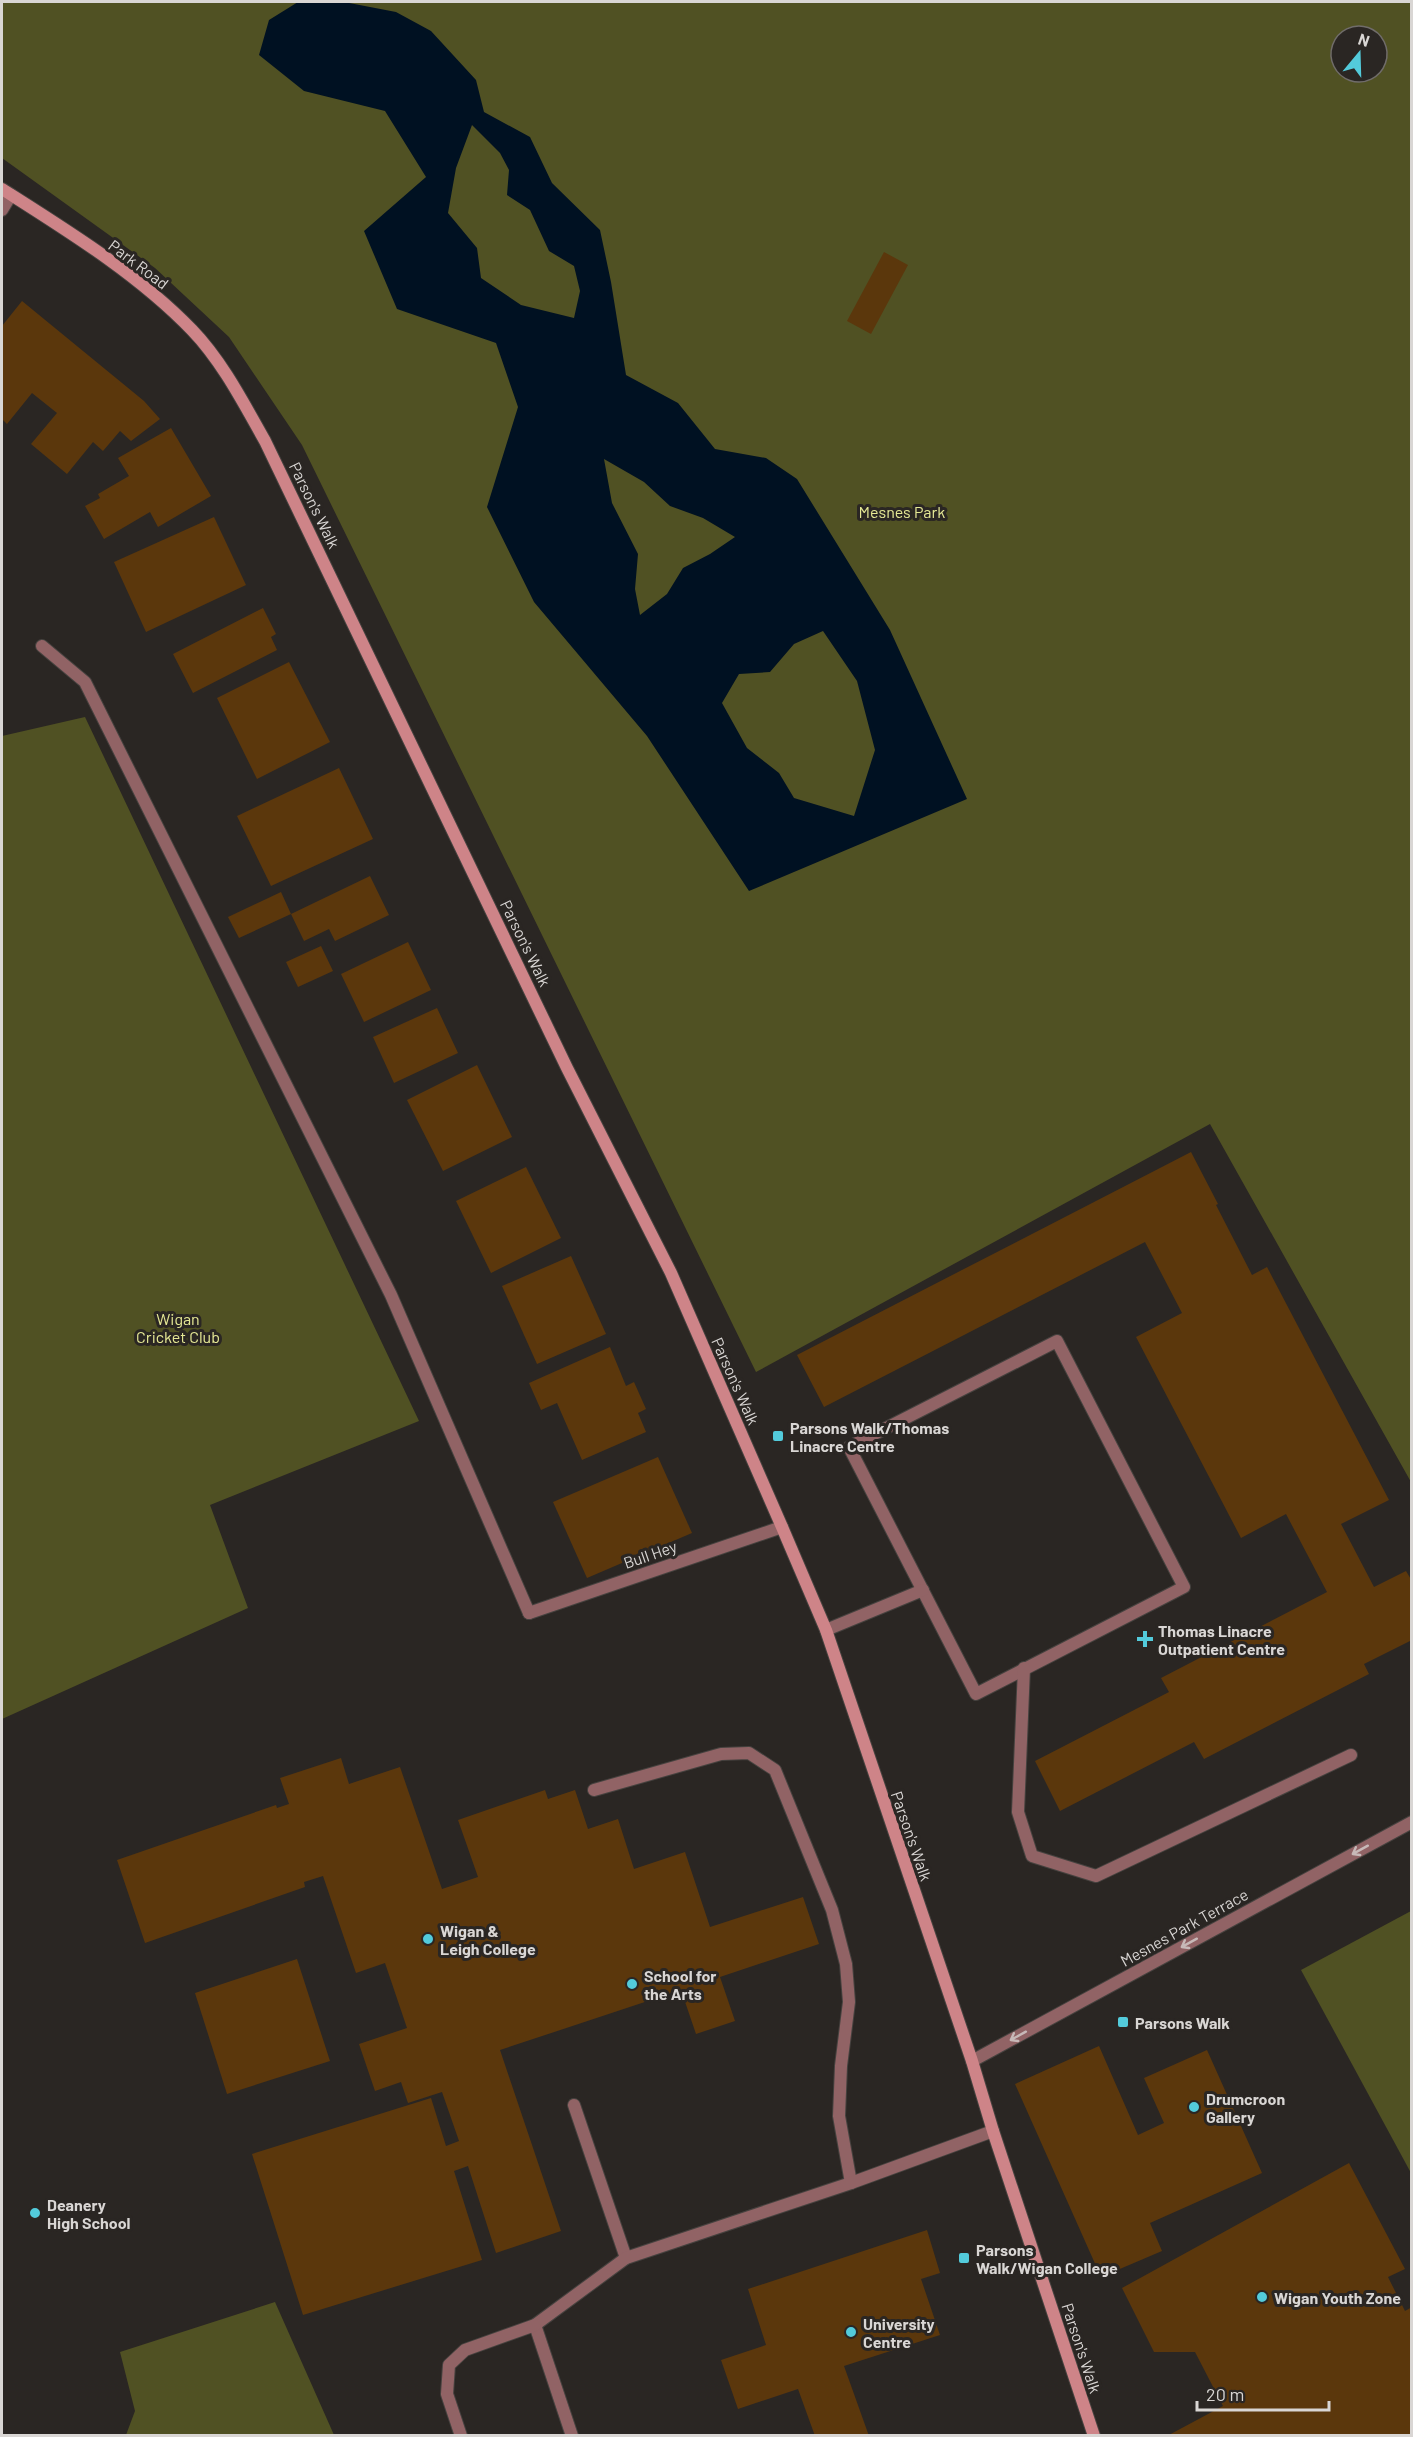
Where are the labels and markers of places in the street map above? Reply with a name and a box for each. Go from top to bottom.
place label: Parsons Walk/Thomas Linacre Centre [790,1418,949,1455]
marker: Parsons Walk/Thomas Linacre Centre [771,1429,785,1443]
place label: Thomas Linacre Outpatient Centre [1158,1621,1285,1658]
marker: Thomas Linacre Outpatient Centre [1136,1630,1154,1648]
place label: Wigan & Leigh College [440,1921,536,1958]
marker: Wigan & Leigh College [421,1932,435,1946]
place label: School for the Arts [644,1966,716,2003]
marker: School for the Arts [625,1977,639,1991]
place label: Parsons Walk [1135,2013,1230,2032]
marker: Parsons Walk [1116,2015,1130,2029]
place label: Drumcroon Gallery [1206,2089,1285,2126]
marker: Drumcroon Gallery [1187,2100,1201,2114]
place label: Deanery High School [47,2195,131,2232]
marker: Deanery High School [28,2206,42,2220]
place label: Parsons Walk/Wigan College [976,2240,1118,2277]
marker: Parsons Walk/Wigan College [957,2251,971,2265]
place label: Wigan Youth Zone [1274,2288,1401,2307]
marker: Wigan Youth Zone [1255,2290,1269,2304]
place label: University Centre [863,2314,935,2351]
marker: University Centre [844,2325,858,2339]

